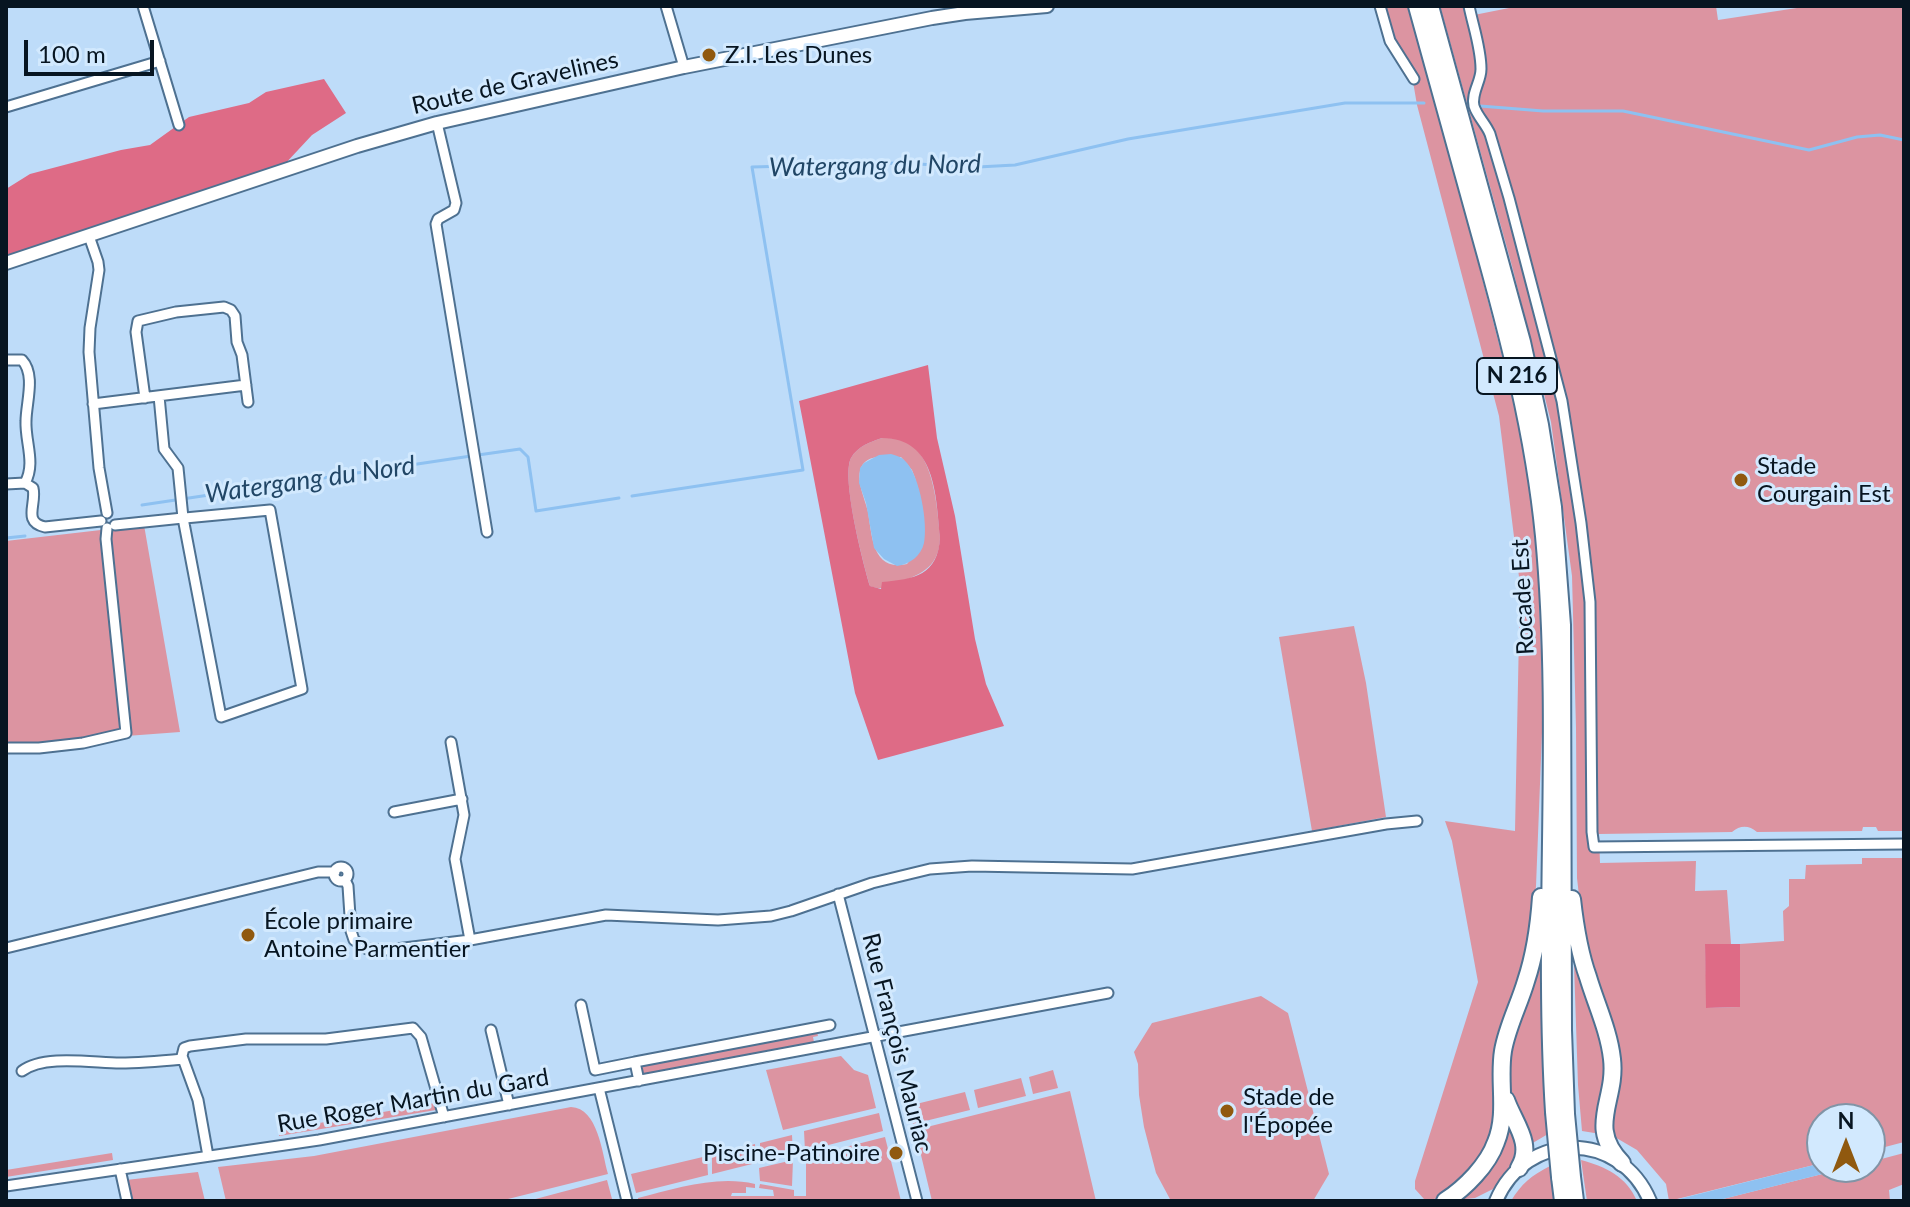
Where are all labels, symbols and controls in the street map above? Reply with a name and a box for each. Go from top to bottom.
scale bar [28,24,158,74]
text: 100 m [38,39,106,68]
place label: Z.I. Les Dunes [725,41,872,69]
street label: Route de Gravelines [409,45,621,121]
marker: Z.I. Les Dunes [700,46,718,64]
water label: Watergang du Nord [769,149,981,183]
road number: N 216 [1477,358,1557,394]
water label: Watergang du Nord [203,450,417,510]
place label: Stade Courgain Est [1757,452,1891,508]
marker: Stade Courgain Est [1732,471,1750,489]
street label: Rocade Est [1506,538,1540,656]
place label: École primaire Antoine Parmentier [264,907,470,963]
marker: École primaire Antoine Parmentier [239,926,257,944]
street label: Rue François Mauriac [856,930,938,1156]
street label: Rue Roger Martin du Gard [275,1063,551,1139]
place label: Stade de l'Épopée [1243,1083,1334,1139]
marker: Stade de l'Épopée [1218,1102,1236,1120]
north arrow [1806,1103,1886,1183]
text: N [1838,1107,1854,1134]
place label: Piscine-Patinoire [703,1139,880,1167]
marker: Piscine-Patinoire [887,1144,905,1162]

